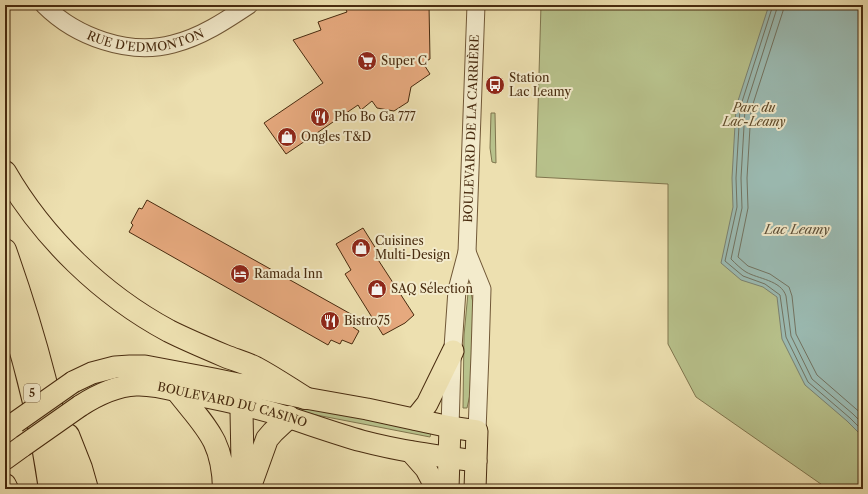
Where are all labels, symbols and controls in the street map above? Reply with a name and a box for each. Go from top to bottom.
street label: RUE D'EDMONTON [85,25,206,55]
street label: BOULEVARD DE LA CARRIÈRE [460,34,482,223]
supermarket icon: Super C [356,50,378,72]
place label: Super C [381,53,427,68]
place label: Station Lac Leamy [509,70,571,99]
bus stop icon: Station Lac Leamy [484,74,506,96]
park label: Parc du Lac-Leamy [721,100,786,129]
restaurant icon: Pho Bo Ga 777 [309,106,331,128]
place label: Pho Bo Ga 777 [334,109,416,124]
shop icon: Ongles T&D [276,126,298,148]
place label: Ongles T&D [301,129,372,144]
water label: Lac Leamy [763,221,830,237]
place label: Cuisines Multi-Design [375,233,451,262]
shop icon: Cuisines Multi-Design [350,237,372,259]
hotel icon: Ramada Inn [229,263,251,285]
place label: Ramada Inn [254,266,323,281]
shop icon: SAQ Sélection [366,278,388,300]
place label: SAQ Sélection [391,281,473,296]
restaurant icon: Bistro75 [319,310,341,332]
place label: Bistro75 [344,313,390,328]
street label: BOULEVARD DU CASINO [156,379,309,430]
road number: 5 [24,384,40,402]

